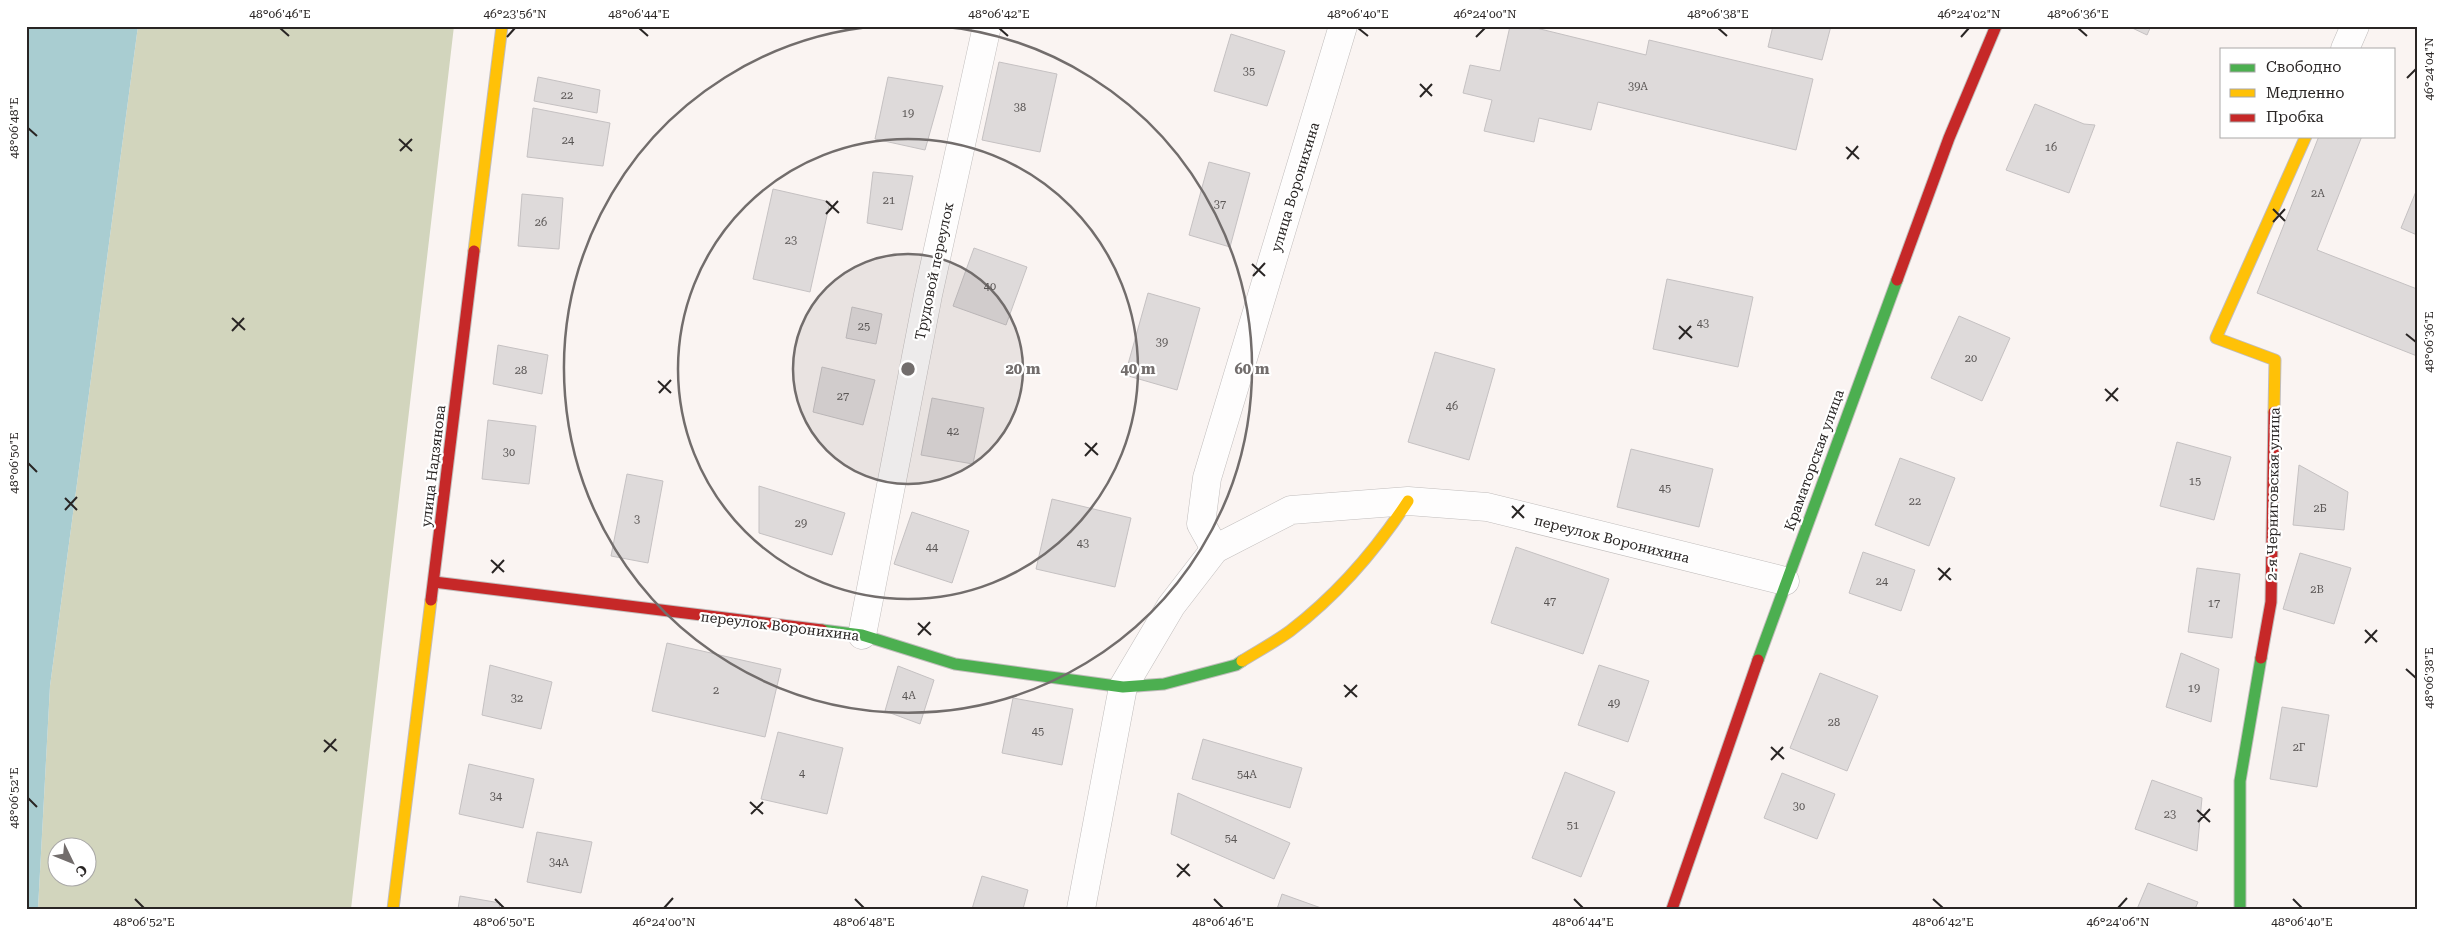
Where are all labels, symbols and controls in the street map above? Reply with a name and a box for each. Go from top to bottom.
text: 48°06'46"E [249,7,311,21]
text: 46°23'56"N [483,7,547,21]
text: 48°06'44"E [608,7,670,21]
text: 48°06'42"E [968,7,1030,21]
text: 48°06'40"E [1327,7,1389,21]
text: 46°24'00"N [1453,7,1517,21]
text: 48°06'38"E [1687,7,1749,21]
text: 46°24'02"N [1937,7,2001,21]
text: 48°06'36"E [2047,7,2109,21]
text: 46°24'04"N [2422,37,2436,101]
legend [2220,48,2396,138]
text: Свободно [2266,58,2341,76]
house number: 35 [1243,65,1255,78]
house number: 39А [1628,80,1648,93]
text: Медленно [2266,84,2345,102]
house number: 22 [561,89,573,102]
text: 48°06'48"E [7,97,21,159]
house number: 38 [1014,101,1026,114]
house number: 19 [902,107,914,120]
text: Пробка [2266,108,2324,126]
street label: улица Воронихина [1268,120,1322,254]
house number: 24 [562,134,575,147]
house number: 16 [2045,141,2057,154]
house number: 2А [2311,187,2325,200]
house number: 21 [883,194,895,207]
house number: 37 [1214,198,1226,211]
street label: Трудовой переулок [912,200,956,341]
house number: 26 [535,216,547,229]
house number: 23 [785,234,797,247]
house number: 40 [984,280,996,293]
text: 48°06'36"E [2422,311,2436,373]
house number: 43 [1697,317,1709,330]
house number: 25 [858,320,870,333]
house number: 39 [1156,336,1168,349]
house number: 20 [1965,352,1977,365]
centre of rings [899,360,917,378]
text: 20 m [1005,360,1041,378]
text: 40 m [1120,360,1156,378]
text: 60 m [1234,360,1270,378]
house number: 28 [515,364,527,377]
street label: Краматорская улица [1781,387,1847,533]
house number: 27 [837,390,849,403]
house number: 46 [1446,400,1458,413]
street label: улица Надзянова [418,404,448,528]
street label: 2-я Черниговская улица [2263,407,2283,581]
house number: 42 [947,425,959,438]
text: 48°06'50"E [7,432,21,494]
house number: 30 [503,446,515,459]
house number: 15 [2189,475,2201,488]
house number: 45 [1659,482,1671,495]
house number: 22 [1909,495,1921,508]
house number: 2Б [2313,502,2327,515]
street label: переулок Воронихина [1533,512,1692,566]
house number: 3 [634,513,640,526]
house number: 29 [795,517,807,530]
house number: 43 [1077,537,1089,550]
house number: 44 [926,541,939,554]
house number: 24 [1876,575,1889,588]
house number: 2В [2310,583,2324,596]
house number: 47 [1544,595,1556,608]
house number: 17 [2208,597,2220,610]
street label: переулок Воронихина [700,608,861,644]
text: 48°06'38"E [2422,647,2436,709]
house number: 19 [2188,682,2200,695]
house number: 2 [713,684,719,697]
house number: 4А [902,689,916,702]
house number: 32 [511,692,523,705]
house number: 49 [1608,697,1620,710]
house number: 28 [1828,716,1840,729]
house number: 45 [1032,725,1044,738]
house number: 2Г [2293,741,2306,754]
text: 48°06'52"E [7,767,21,829]
house number: 4 [799,767,806,780]
house number: 54А [1237,768,1257,781]
house number: 34 [490,790,503,803]
house number: 30 [1793,800,1805,813]
house number: 23 [2164,808,2176,821]
house number: 51 [1567,819,1579,832]
house number: 54 [1225,832,1238,845]
north arrow [48,838,98,888]
house number: 34А [549,856,569,869]
text: С [72,862,91,880]
text: 48°06'52"E [113,915,175,929]
text: 48°06'50"E [473,915,535,929]
text: 46°24'00"N [632,915,696,929]
text: 48°06'48"E [833,915,895,929]
text: 48°06'46"E [1192,915,1254,929]
text: 48°06'44"E [1552,915,1614,929]
text: 48°06'42"E [1912,915,1974,929]
text: 46°24'06"N [2086,915,2150,929]
text: 48°06'40"E [2271,915,2333,929]

